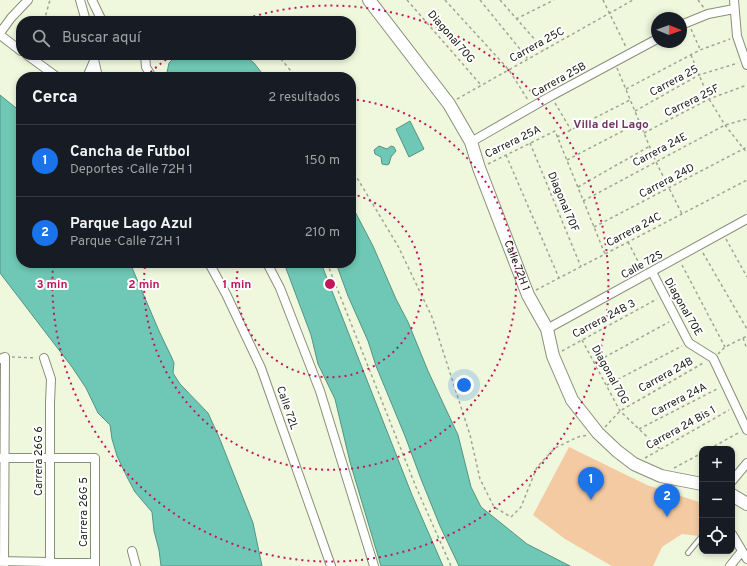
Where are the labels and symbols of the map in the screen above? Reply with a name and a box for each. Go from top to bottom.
street label: Diagonal 70G [424,8,478,66]
north arrow [651,12,687,48]
street label: Carrera 25C [507,24,567,66]
street label: Carrera 25B [529,59,589,101]
street label: Carrera 25 [647,62,701,100]
street label: Carrera 25F [662,82,722,120]
district label: Villa del Lago [573,117,649,133]
street label: Carrera 25A [483,122,543,162]
street label: Carrera 24E [630,130,690,170]
street label: Carrera 24D [637,161,697,201]
street label: Diagonal 70F [544,170,582,234]
street label: Carrera 24C [604,210,664,250]
street label: Calle 72H 1 [501,238,533,293]
street label: Calle 72S [619,248,665,282]
street label: Diagonal 70E [661,276,705,338]
text: 3 min [36,277,68,293]
text: 2 min [128,277,160,293]
text: 1 min [223,277,251,293]
centre of rings [323,277,337,291]
street label: Carrera 24B 3 [570,296,638,342]
street label: Diagonal 70G [588,343,632,407]
street label: Carrera 24B [636,354,696,396]
your location [454,375,474,395]
street label: Carrera 24A [649,380,709,420]
street label: Calle 72L [273,384,301,432]
street label: Carrera 24 Bis 1 [644,403,718,453]
street label: Carrera 26G 6 [32,426,46,496]
pin: 1 [578,467,604,500]
street label: Carrera 26G 5 [77,477,91,547]
pin: 2 [654,484,680,517]

